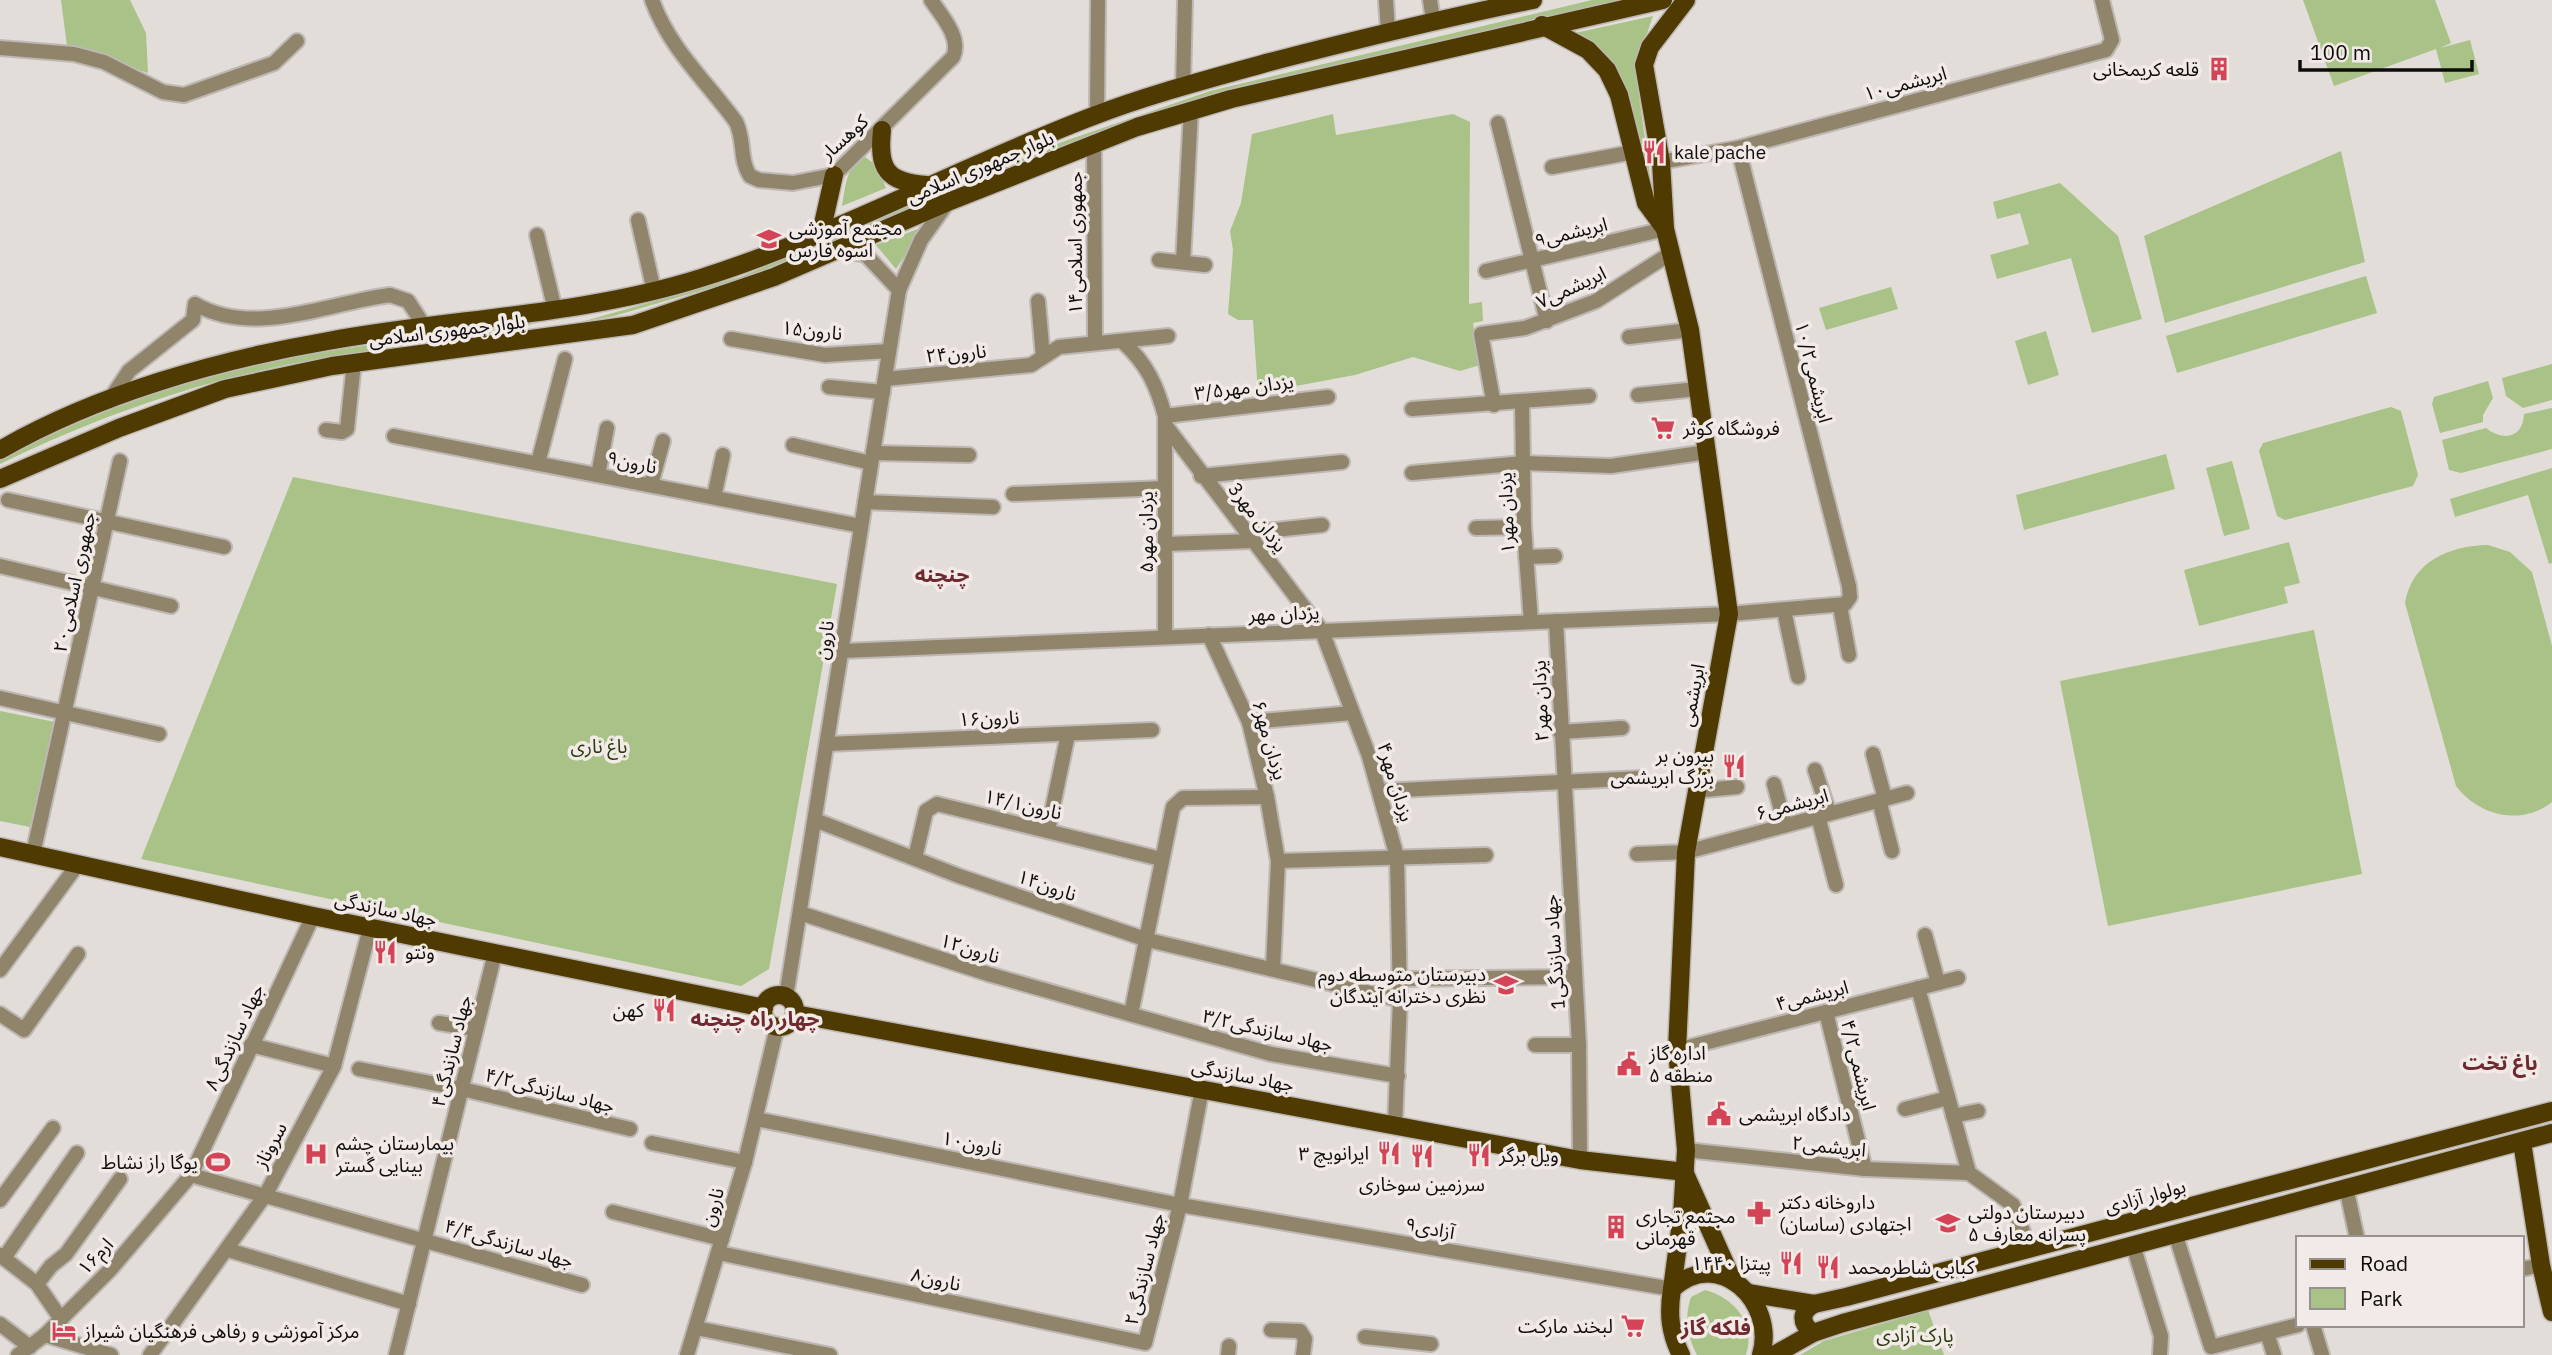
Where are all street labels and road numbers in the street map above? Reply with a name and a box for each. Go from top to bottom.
street label: ابریشمی۱۰ [1861,60,1949,106]
street label: کوهسار [814,108,874,165]
street label: بلوار جمهوری اسلامی [903,125,1057,209]
street label: جمهوری اسلامی۱۴ [1063,171,1087,315]
street label: ابریشمی۹ [1532,211,1610,253]
street label: ابریشمی۷ [1532,260,1610,314]
street label: بلوار جمهوری اسلامی [368,309,526,351]
street label: نارون۱۵ [780,315,844,345]
street label: ۱۰/۲ابریشمی [1790,319,1838,425]
street label: نارون۲۴ [925,338,987,368]
street label: ۳/۵یزدان مهر [1193,369,1295,405]
street label: نارون۹ [605,445,659,479]
street label: یزدان مهر۱ [1493,472,1519,554]
street label: 3یزدان مهر [1223,477,1293,557]
street label: یزدان مهر۵ [1134,491,1158,573]
street label: جمهوری اسلامی۲۰ [47,509,101,655]
street label: یزدان مهر [1247,600,1320,626]
street label: نارون [809,619,839,661]
street label: یزدان مهر۲ [1527,660,1553,742]
street label: ابریشمی [1674,662,1710,728]
street label: یزدان مهر۶ [1247,697,1293,783]
street label: نارون۱۶ [958,705,1020,731]
street label: یزدان مهر۴ [1373,739,1419,825]
street label: ۱۴/۱نارون [982,783,1064,825]
street label: ابریشمی۶ [1753,783,1831,825]
street label: نارون۱۴ [1014,864,1080,906]
street label: جهاد سازندگی [333,886,439,932]
street label: 1جهاد سازندگی [1538,894,1570,1010]
street label: نارون۱۲ [937,928,1003,968]
street label: ابریشمی۴ [1773,974,1851,1016]
street label: جهاد سازندگی۸ [199,980,269,1094]
street label: جهاد سازندگی۴ [425,992,477,1110]
street label: ۳/۲جهاد سازندگی [1201,1003,1335,1057]
street label: ابریشمی۴/۲ [1836,1017,1882,1113]
street label: جهاد سازندگی [1190,1053,1296,1097]
street label: ۴/۲جهاد سازندگی [483,1062,617,1118]
street label: سروناز [248,1118,292,1173]
street label: نارون۱۰ [940,1125,1004,1161]
street label: ابریشمی۲ [1791,1130,1867,1162]
street label: بولوار آزادی [2102,1174,2188,1218]
street label: نارون [695,1185,729,1229]
street label: ۲جهاد سازندگی [1118,1210,1170,1328]
street label: آزادی۹ [1403,1212,1458,1244]
street label: ۴/۴جهاد سازندگی [442,1213,576,1273]
street label: ارم۱۶ [72,1233,120,1281]
street label: نارون۸ [909,1262,963,1296]

